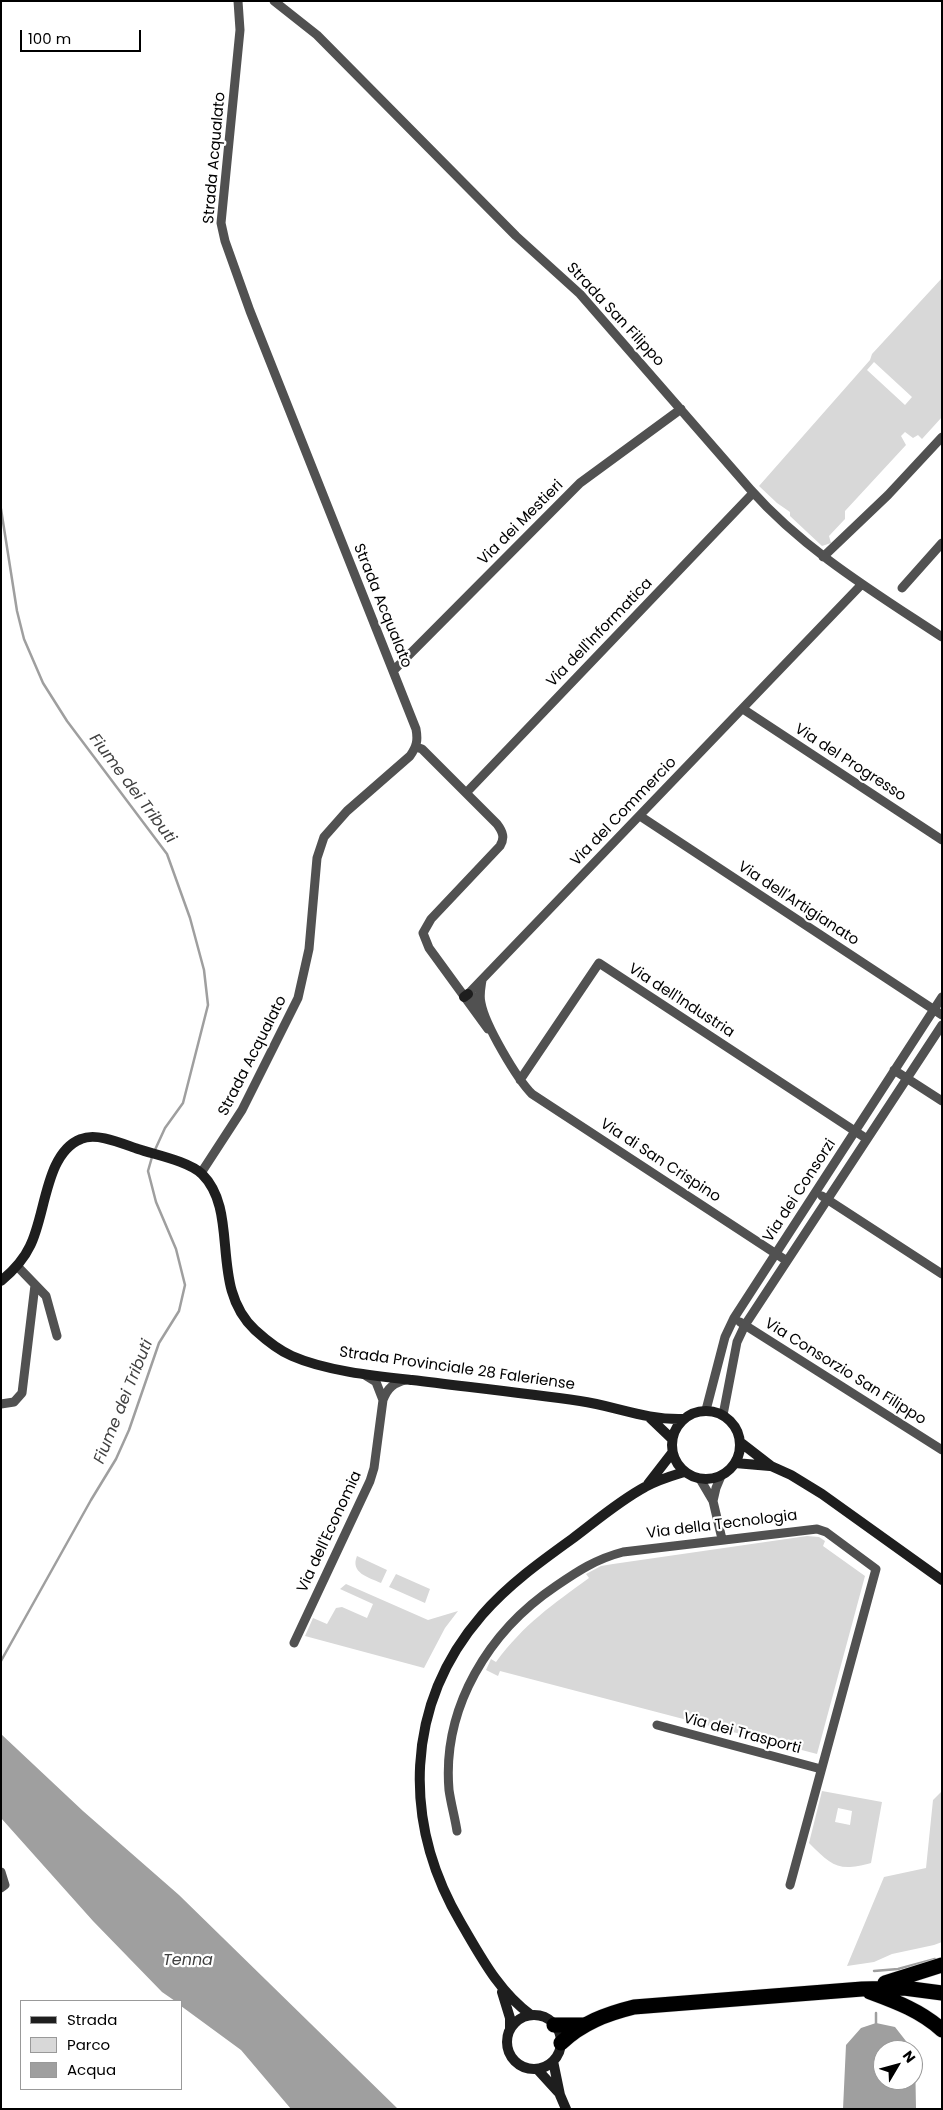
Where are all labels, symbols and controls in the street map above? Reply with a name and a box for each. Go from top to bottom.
scale bar [22,20,144,52]
text: 100 m [28,28,71,49]
street label: Strada Acqualato [200,91,230,225]
street label: Strada San Filippo [562,259,668,371]
street label: Via dei Mestieri [475,477,567,569]
street label: Strada Acqualato [349,541,415,671]
street label: Via dell'Informatica [543,575,657,691]
street label: Via del Progresso [791,720,909,806]
water label: Fiume dei Tributi [85,730,179,848]
street label: Via del Commercio [567,754,681,870]
street label: Via dell'Artigianato [734,858,862,950]
street label: Via dell'Industria [625,960,737,1042]
street label: Strada Acqualato [215,993,291,1119]
street label: Via di San Crispino [596,1115,724,1207]
street label: Via dei Consorzi [760,1136,840,1246]
street label: Via Consorzio San Filippo [761,1315,929,1429]
water label: Fiume dei Tributi [90,1337,158,1467]
street label: Strada Provinciale 28 Faleriense [338,1344,576,1394]
street label: Via dell'Economia [294,1468,366,1596]
street label: Via della Tecnologia [646,1507,798,1543]
street label: Via dei Trasporti [681,1710,803,1758]
water label: Tenna [163,1951,213,1971]
legend [20,2000,182,2090]
text: Strada [67,2009,117,2030]
text: Parco [67,2034,110,2055]
north arrow [873,2040,923,2090]
text: N [898,2046,920,2067]
text: Acqua [67,2059,116,2080]

